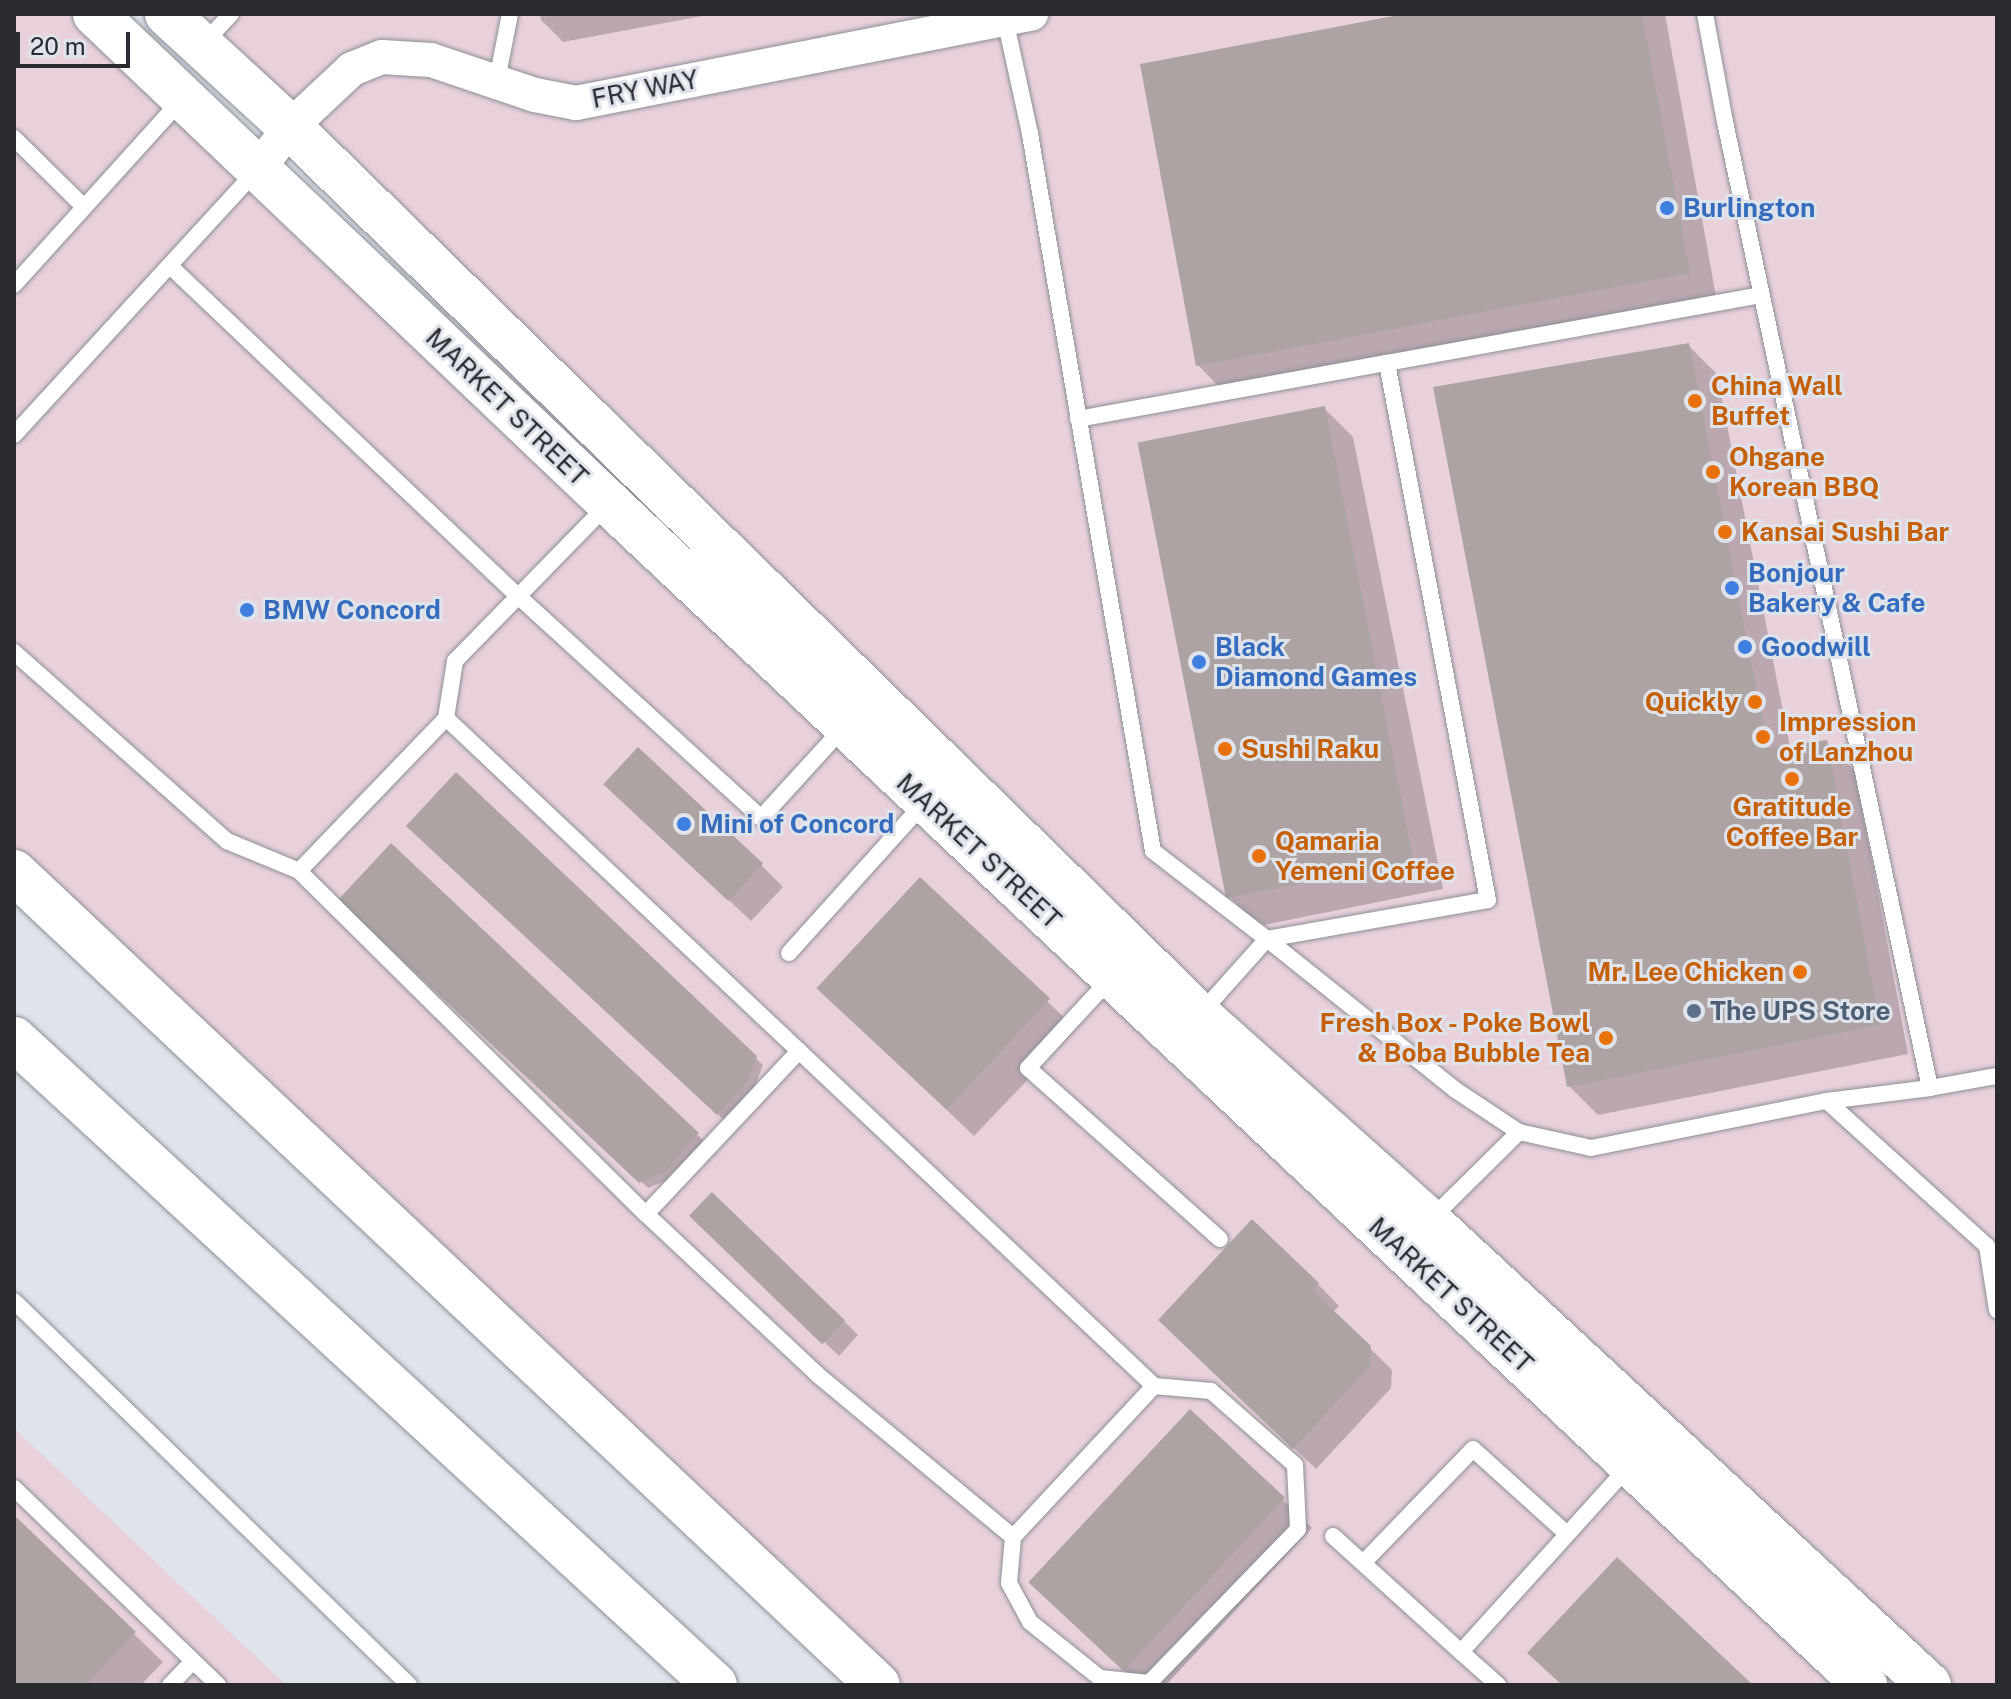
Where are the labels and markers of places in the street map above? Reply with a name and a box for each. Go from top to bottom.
place label: Burlington [1683,192,1815,224]
marker: Burlington [1658,199,1676,217]
place label: China Wall Buffet [1711,370,1843,432]
marker: China Wall Buffet [1686,392,1704,410]
place label: Ohgane Korean BBQ [1729,441,1879,502]
marker: Ohgane Korean BBQ [1704,463,1722,481]
place label: Kansai Sushi Bar [1741,516,1949,548]
marker: Kansai Sushi Bar [1716,523,1734,541]
place label: Bonjour Bakery & Cafe [1748,557,1926,618]
marker: Bonjour Bakery & Cafe [1723,579,1741,597]
place label: BMW Concord [263,594,441,626]
marker: BMW Concord [238,601,256,619]
place label: Black Diamond Games [1215,631,1417,692]
place label: Goodwill [1761,631,1871,663]
marker: Goodwill [1736,638,1754,656]
marker: Black Diamond Games [1190,653,1208,671]
place label: Quickly [1645,686,1739,718]
marker: Quickly [1746,693,1764,711]
place label: Impression of Lanzhou [1779,706,1916,768]
marker: Impression of Lanzhou [1754,728,1772,746]
place label: Sushi Raku [1241,733,1379,765]
marker: Sushi Raku [1216,740,1234,758]
marker: Gratitude Coffee Bar [1783,770,1801,788]
place label: Gratitude Coffee Bar [1726,791,1858,852]
place label: Mini of Concord [700,808,895,840]
marker: Mini of Concord [675,815,693,833]
place label: Qamaria Yemeni Coffee [1275,825,1455,886]
marker: Qamaria Yemeni Coffee [1250,847,1268,865]
place label: Mr. Lee Chicken [1587,956,1784,988]
marker: Mr. Lee Chicken [1791,963,1809,981]
place label: The UPS Store [1710,995,1891,1027]
marker: The UPS Store [1685,1002,1703,1020]
place label: Fresh Box - Poke Bowl & Boba Bubble Tea [1316,1007,1590,1068]
marker: Fresh Box - Poke Bowl & Boba Bubble Tea [1597,1029,1615,1047]

